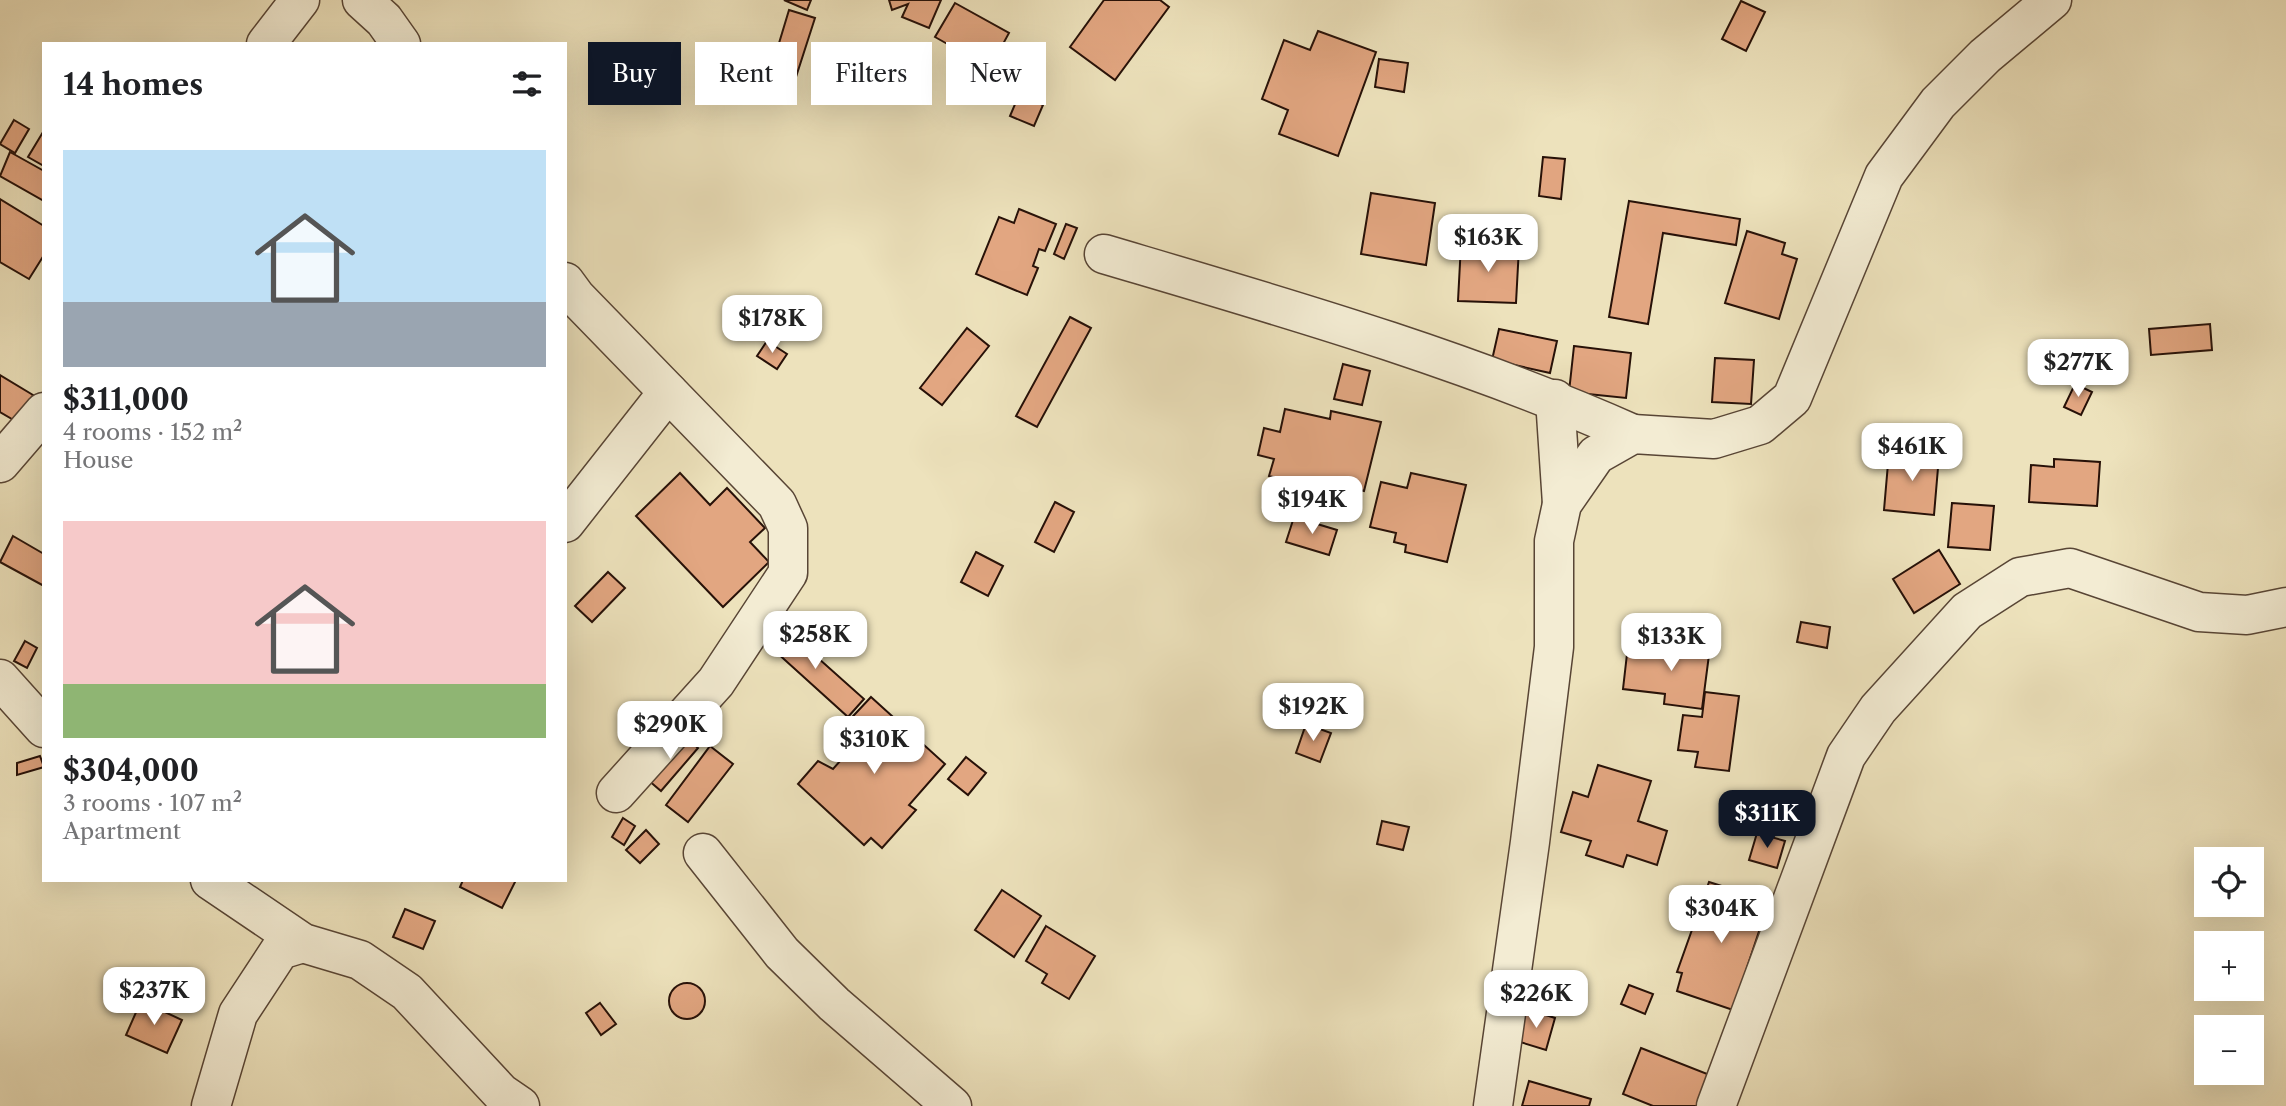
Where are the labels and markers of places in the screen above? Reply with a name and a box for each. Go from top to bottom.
pin: $163K [1439,215,1537,274]
pin: $178K [723,296,821,355]
pin: $277K [2029,340,2127,399]
pin: $461K [1863,424,1961,483]
pin: $194K [1263,476,1361,536]
pin: $258K [766,612,864,671]
pin: $133K [1622,614,1720,673]
pin: $192K [1264,684,1362,743]
pin: $290K [621,702,719,761]
pin: $310K [825,716,923,776]
pin: $311K [1718,790,1816,850]
pin: $304K [1672,886,1770,945]
pin: $237K [105,968,203,1027]
pin: $226K [1487,970,1585,1030]

